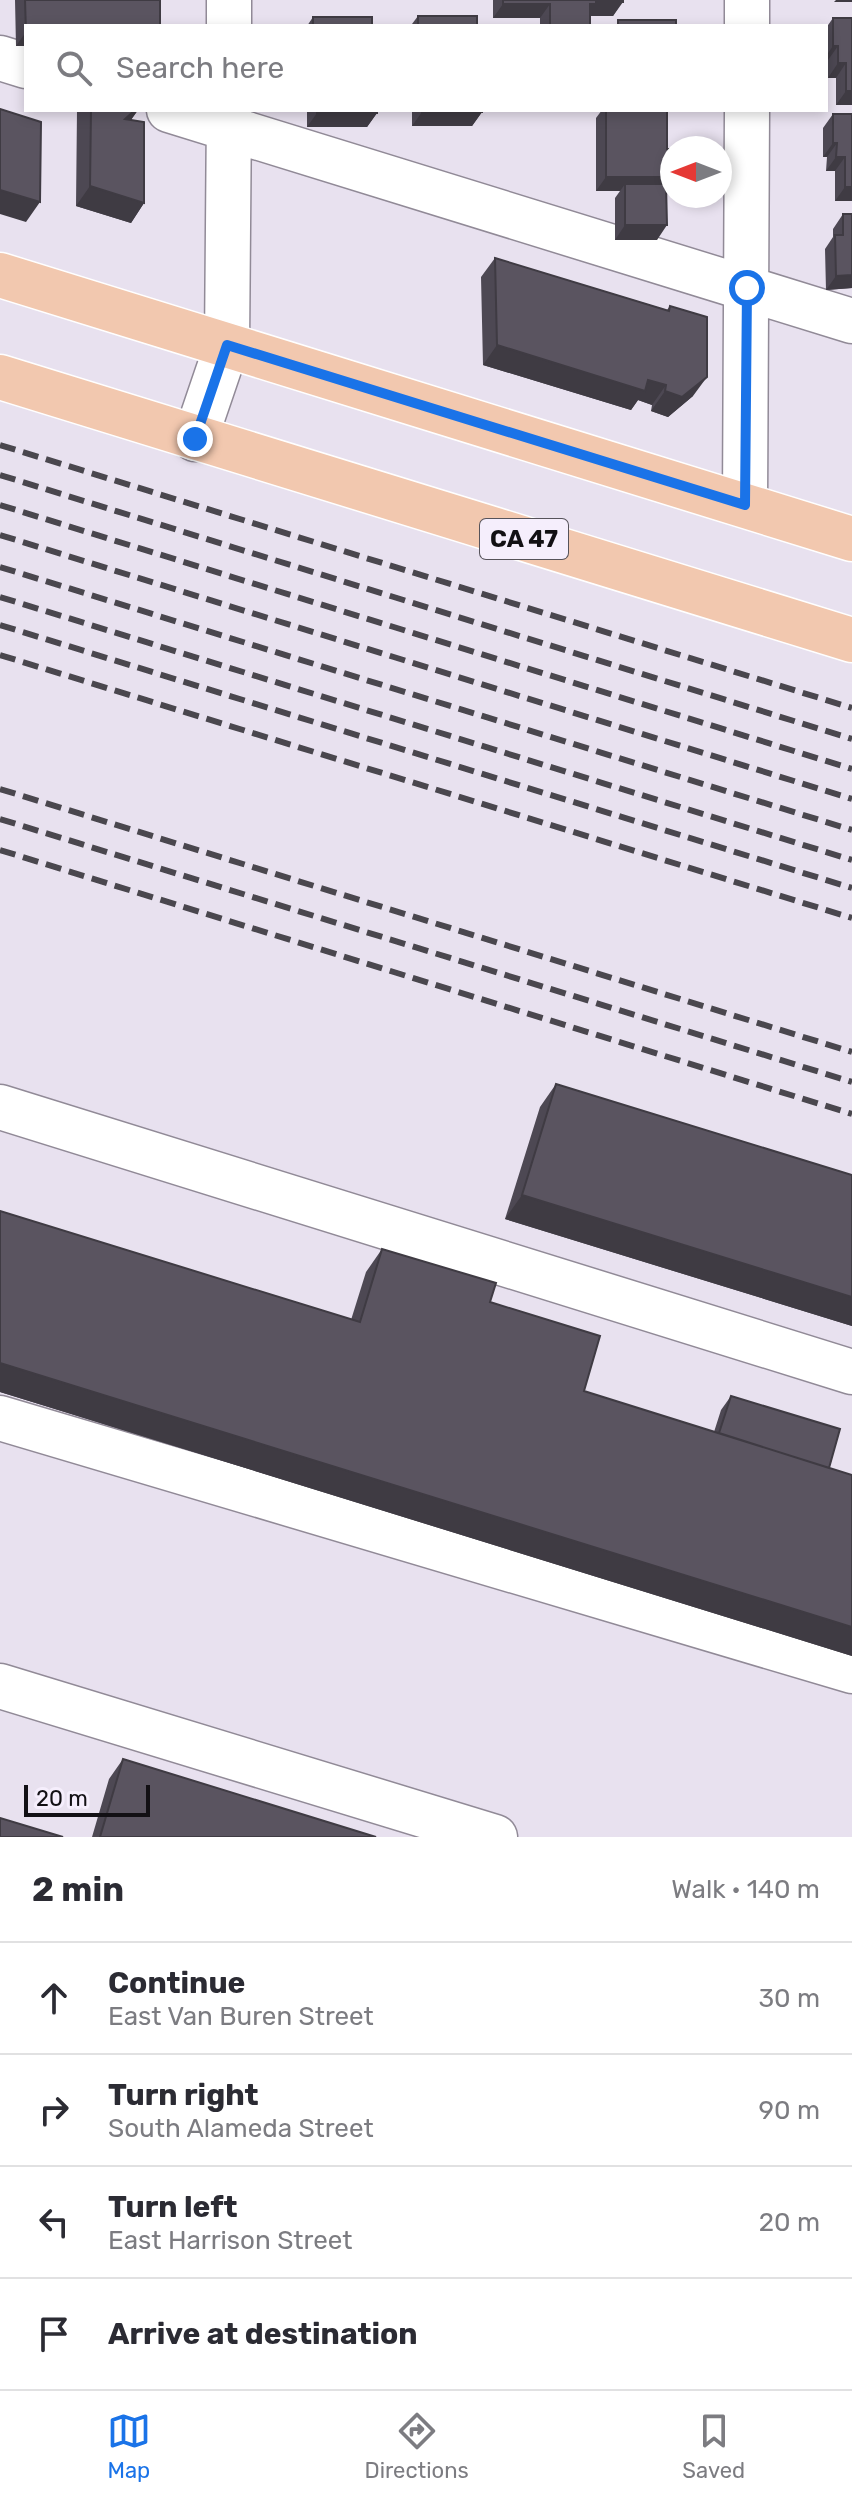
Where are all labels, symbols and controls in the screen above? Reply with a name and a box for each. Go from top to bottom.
search box [24,24,828,112]
icon: search [52,46,96,90]
text: Search here [116,50,284,86]
north arrow [660,136,732,208]
route start [729,270,765,306]
route end [177,421,213,457]
road number: CA 47 [480,519,568,559]
scale bar [24,1781,150,1817]
text: 20 m [36,1785,88,1812]
text: 2 min [32,1869,124,1910]
text: Walk · 140 m [671,1874,820,1905]
text: Continue [108,1965,245,2001]
icon: ahead [32,1976,76,2020]
text: 30 m [758,1983,820,2014]
text: East Van Buren Street [108,2001,374,2032]
text: Turn right [108,2077,259,2113]
icon: right [32,2088,76,2132]
text: 90 m [759,2095,820,2126]
text: South Alameda Street [108,2113,374,2144]
text: Turn left [108,2189,238,2225]
icon: left [32,2200,76,2244]
text: 20 m [759,2207,820,2238]
text: East Harrison Street [108,2225,352,2256]
icon: arrive [32,2312,76,2356]
text: Arrive at destination [108,2316,418,2352]
tab: Map [107,2409,151,2484]
tab: Directions [364,2409,469,2484]
tab: Saved [682,2409,745,2484]

